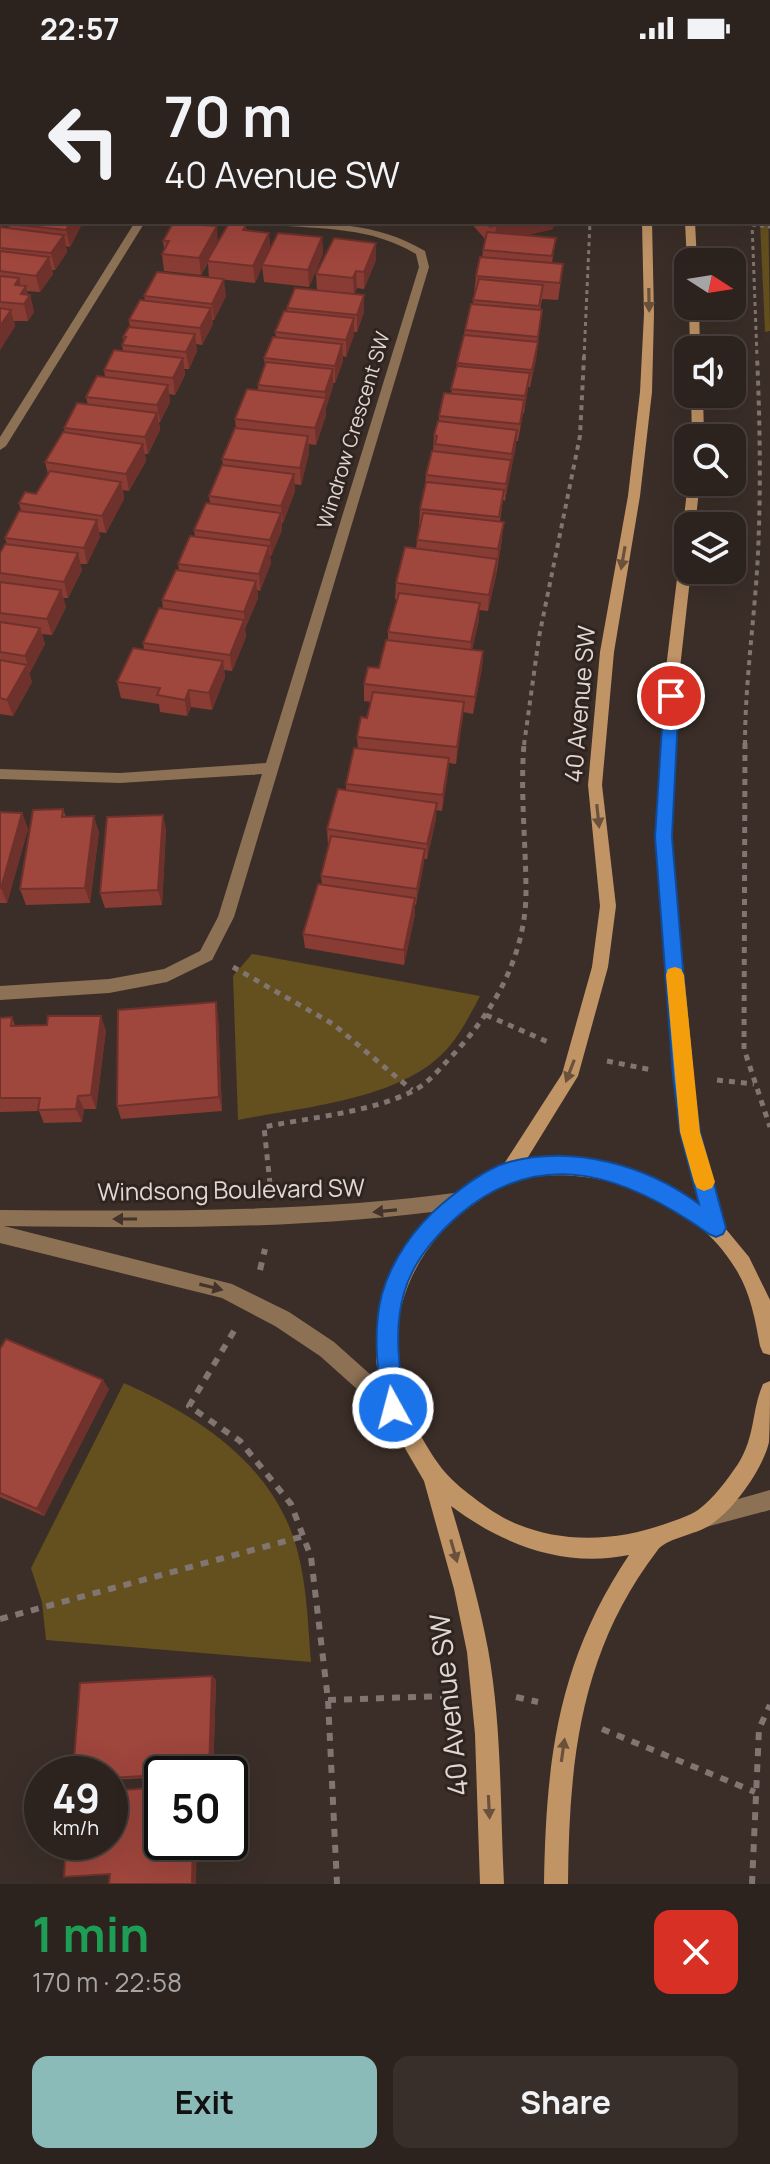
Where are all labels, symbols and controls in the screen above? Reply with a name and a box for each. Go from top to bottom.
text: 22:57 [40,8,120,49]
text: 70 m [164,77,292,154]
icon: left [32,88,136,192]
text: 40 Avenue SW [164,150,400,199]
north arrow [674,248,746,320]
map controls [674,248,746,584]
one-way arrow [643,288,655,313]
street label: Windrow Crescent SW [310,328,396,532]
button: sound [674,336,746,408]
button: search [674,424,746,496]
button: layers [674,512,746,584]
one-way arrow [617,546,629,571]
street label: 40 Avenue SW [556,624,602,784]
pin [637,662,705,730]
icon: arrive [649,674,693,718]
one-way arrow [592,804,605,829]
one-way arrow [563,1059,576,1083]
street label: Windsong Boulevard SW [97,1170,365,1208]
one-way arrow [372,1205,397,1218]
one-way arrow [112,1213,137,1225]
one-way arrow [199,1281,224,1294]
position arrow [351,1366,435,1450]
one-way arrow [448,1539,461,1563]
street label: 40 Avenue SW [420,1612,476,1798]
one-way arrow [557,1738,570,1763]
speed limit sign: 50 [144,1756,248,1860]
text: 49 [52,1770,100,1825]
one-way arrow [483,1795,496,1820]
text: km/h [53,1814,99,1841]
text: 1 min [32,1901,149,1966]
button: close [654,1910,738,1994]
text: 170 m · 22:58 [32,1964,182,2000]
button: Exit [32,2056,377,2148]
button: Share [393,2056,738,2148]

